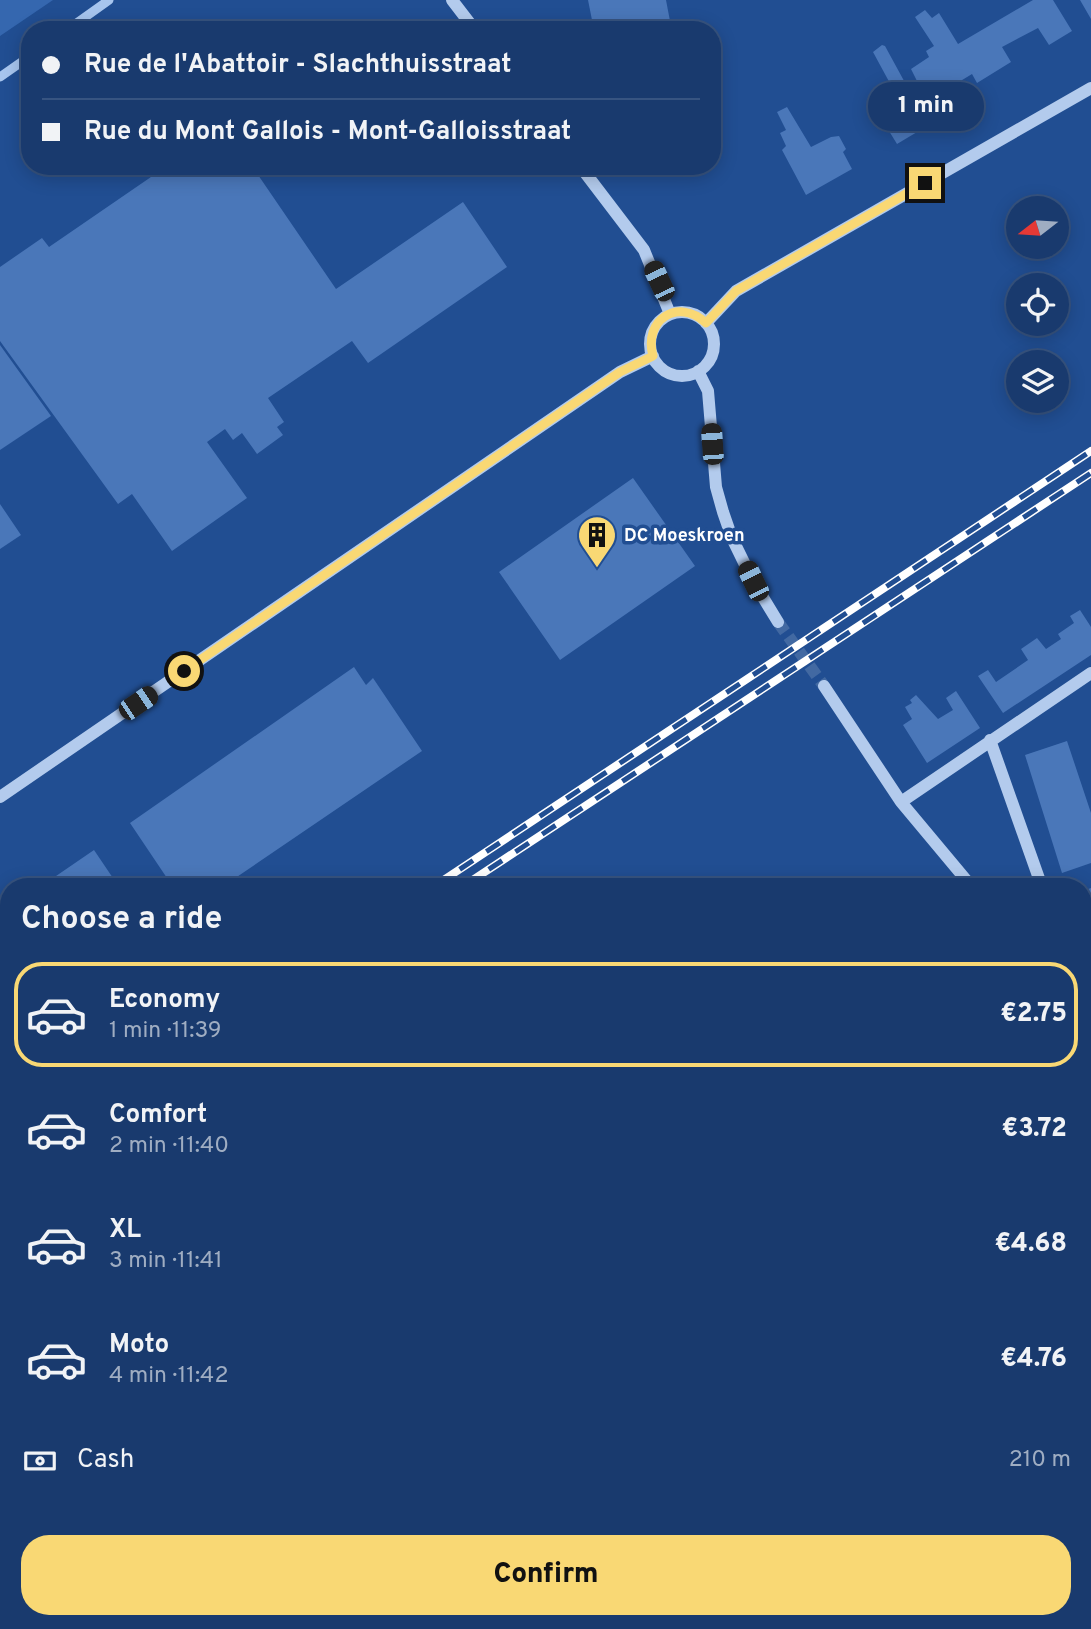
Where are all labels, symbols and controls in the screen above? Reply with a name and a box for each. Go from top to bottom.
text: Rue de l'Abattoir - Slachthuisstraat [84,49,511,82]
callout: 1 min [867,82,983,130]
text: 1 min [898,92,954,121]
text: Rue du Mont Gallois - Mont-Galloisstraat [84,116,571,149]
route end [909,167,941,199]
north arrow [1006,196,1069,259]
map controls [1006,196,1069,413]
car [641,258,678,304]
button: locate [1006,273,1069,336]
button: layers [1006,350,1069,413]
car [701,422,724,466]
building icon: DC Moeskroen [576,514,618,569]
place label: DC Moeskroen [624,525,745,548]
car [735,558,772,604]
route start [168,655,200,687]
car [115,683,162,723]
text: Choose a ride [21,900,222,940]
icon: car [25,983,88,1046]
text: Economy [109,984,220,1017]
text: €2.75 [1000,998,1067,1031]
text: 1 min · 11:39 [109,1017,222,1046]
icon: car [25,1098,88,1161]
text: Comfort [109,1099,207,1132]
text: €3.72 [1002,1113,1067,1146]
text: 2 min · 11:40 [109,1132,229,1161]
icon: car [25,1213,88,1276]
text: XL [109,1214,141,1247]
text: €4.68 [994,1228,1067,1261]
text: 3 min · 11:41 [109,1247,223,1276]
icon: car [25,1328,88,1391]
text: Moto [109,1329,169,1362]
text: €4.76 [1000,1343,1067,1376]
text: 4 min · 11:42 [109,1362,228,1391]
icon: cash [21,1442,59,1480]
text: Cash [77,1444,134,1477]
text: 210 m [1009,1446,1071,1475]
button: Confirm [21,1535,1071,1615]

